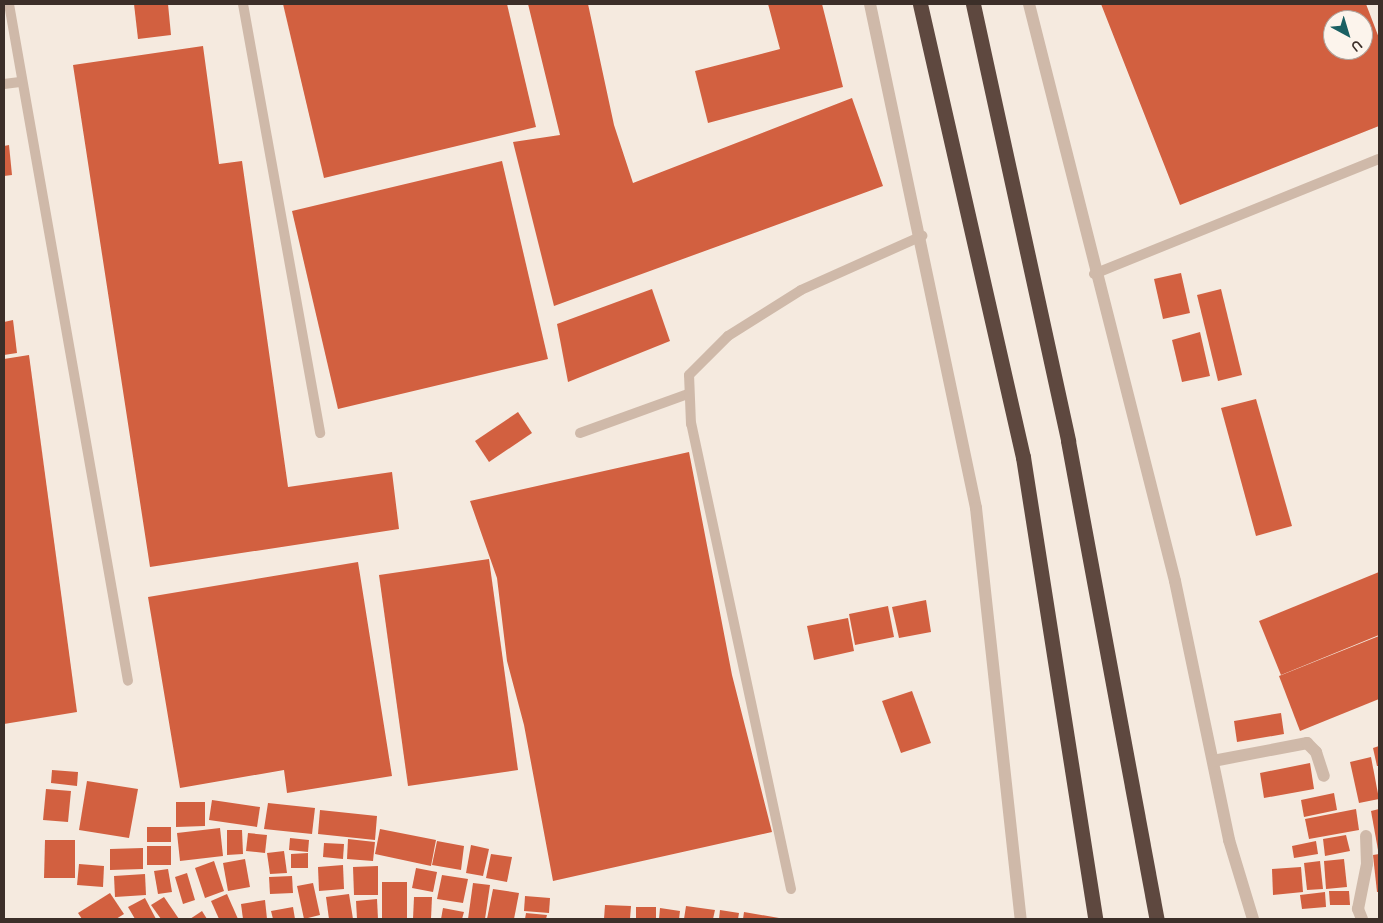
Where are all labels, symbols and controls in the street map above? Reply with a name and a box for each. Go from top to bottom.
north arrow [1323,10,1373,60]
text: U [1347,36,1366,56]

